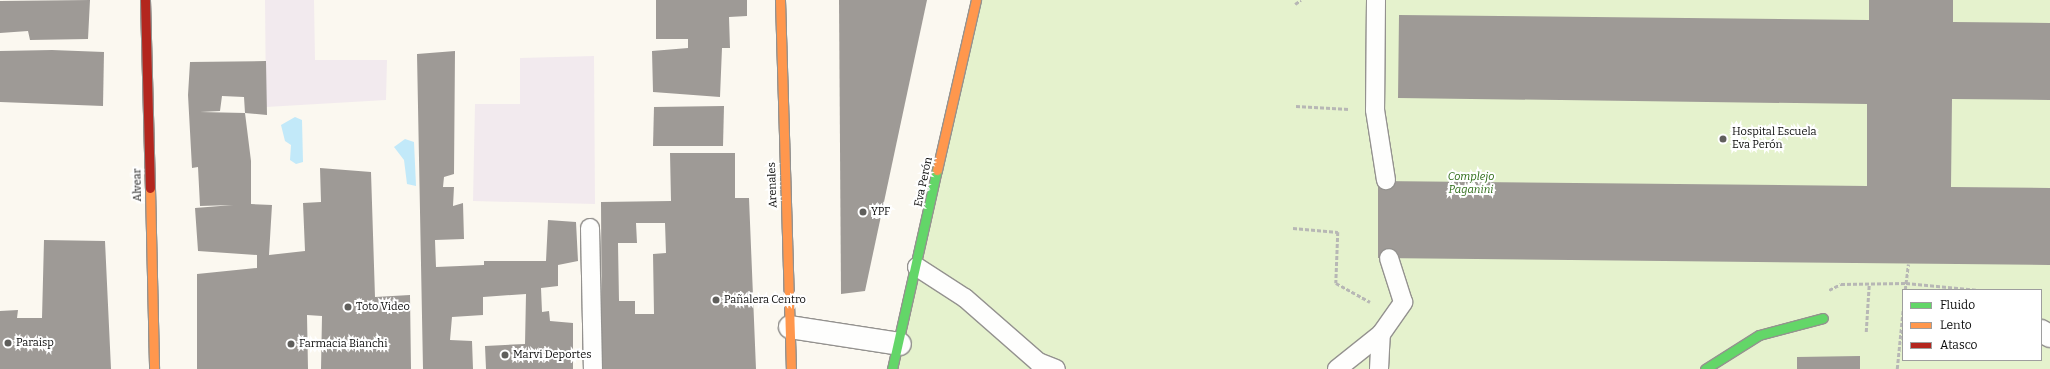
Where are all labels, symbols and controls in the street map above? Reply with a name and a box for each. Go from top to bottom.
place label: Hospital Escuela Eva Perón [1732,126,1816,152]
marker: Hospital Escuela Eva Perón [1717,133,1729,145]
street label: Eva Perón [912,156,936,208]
street label: Arenales [766,162,780,208]
street label: Alvear [131,168,145,202]
park label: Complejo Paganini [1448,171,1494,197]
place label: YPF [871,205,890,219]
marker: YPF [858,207,868,217]
legend [1902,289,2042,361]
place label: Pañalera Centro [724,293,806,307]
marker: Pañalera Centro [711,295,721,305]
text: Fluido [1940,298,1975,312]
place label: Toto Video [356,300,410,314]
marker: Toto Video [343,302,353,312]
text: Lento [1940,318,1972,332]
place label: Paraisp [16,336,54,350]
place label: Farmacia Bianchi [299,337,387,351]
marker: Paraisp [3,338,13,348]
text: Atasco [1940,338,1978,352]
marker: Farmacia Bianchi [286,339,296,349]
place label: Marvi Deportes [513,348,591,362]
marker: Marvi Deportes [500,350,510,360]

